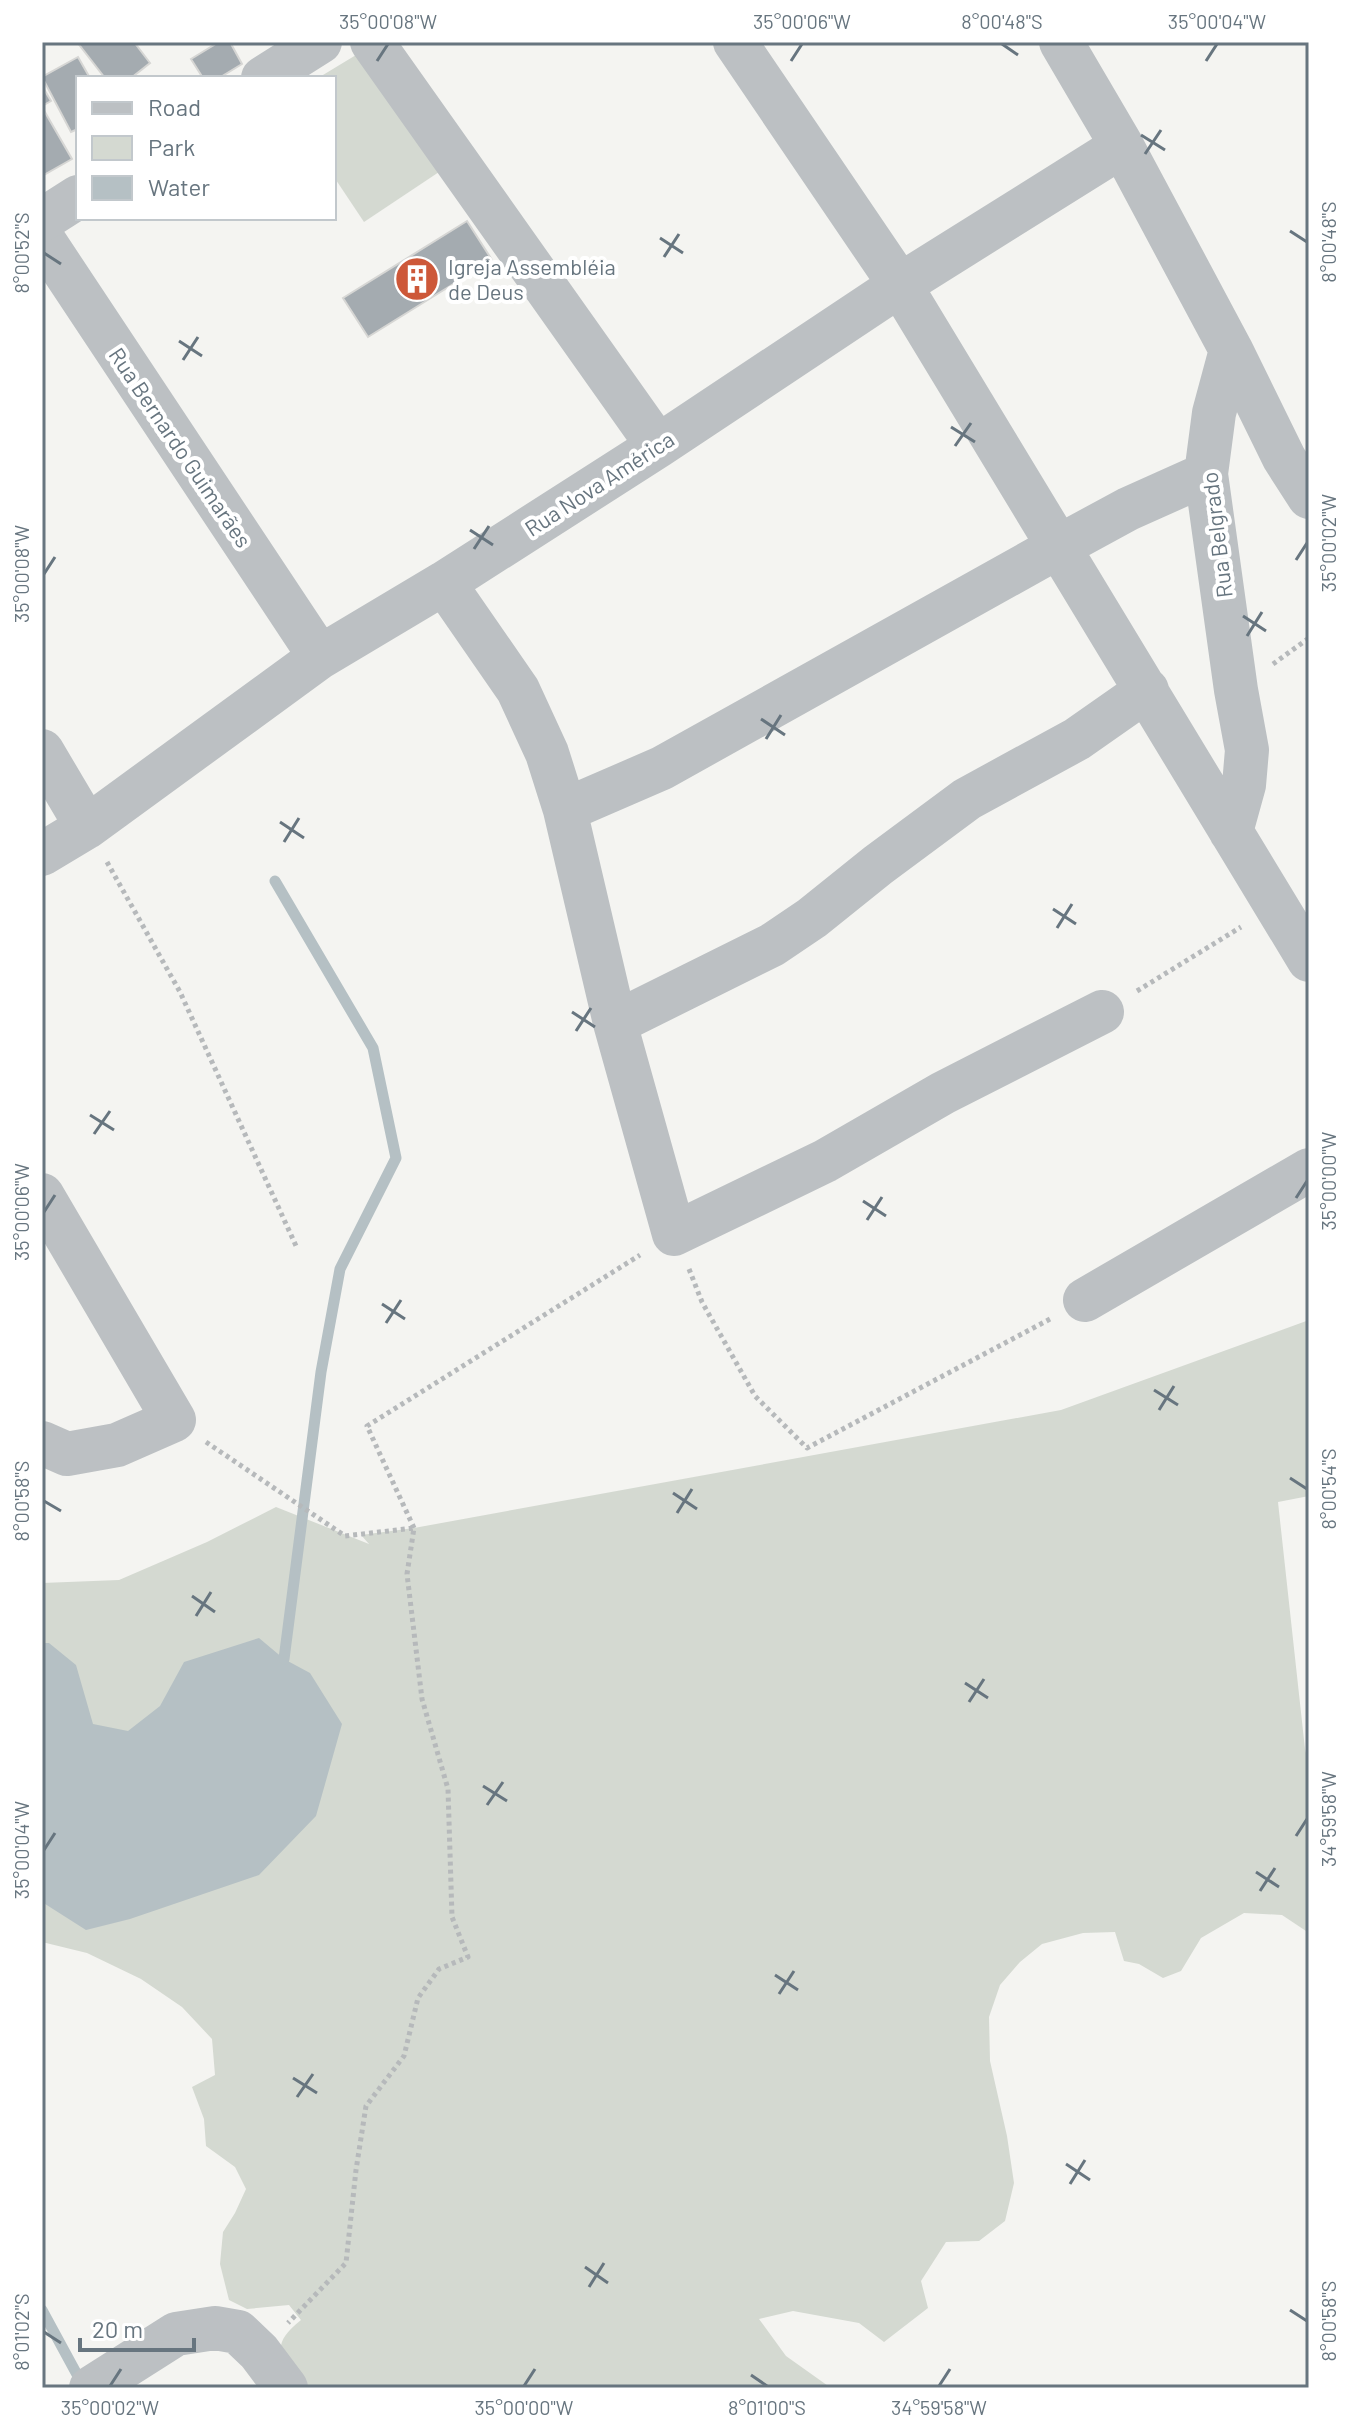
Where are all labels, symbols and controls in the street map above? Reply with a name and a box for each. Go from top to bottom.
text: 35°00'08"W [339,9,437,33]
text: 35°00'06"W [753,9,851,33]
text: 8°00'48"S [961,9,1043,33]
text: 35°00'04"W [1168,9,1267,33]
legend [76,76,336,220]
text: Road [148,92,201,121]
text: Park [148,132,195,161]
text: Water [148,172,210,201]
text: 8°00'48"S [1316,201,1340,283]
text: 8°00'52"S [9,212,33,294]
place label: Igreja Assembléia de Deus [448,253,616,304]
building icon: Igreja Assembléia de Deus [393,255,441,303]
street label: Rua Bernardo Guimarães [104,342,258,552]
street label: Rua Nova América [520,425,678,541]
street label: Rua Belgrado [1195,471,1237,599]
text: 35°00'02"W [1316,493,1340,592]
text: 35°00'08"W [9,525,33,623]
text: 35°00'00"W [1316,1131,1340,1230]
text: 35°00'06"W [9,1163,33,1261]
text: 8°00'54"S [1316,1448,1340,1530]
text: 8°00'58"S [9,1461,33,1541]
text: 34°59'58"W [1316,1771,1340,1867]
text: 35°00'04"W [9,1800,33,1899]
text: 8°00'58"S [1316,2281,1340,2361]
text: 8°01'02"S [9,2293,33,2371]
scale bar [80,2302,194,2352]
text: 20 m [92,2314,143,2343]
text: 35°00'02"W [61,2395,160,2419]
text: 35°00'00"W [475,2395,574,2419]
text: 8°01'00"S [728,2395,806,2419]
text: 34°59'58"W [891,2395,987,2419]

